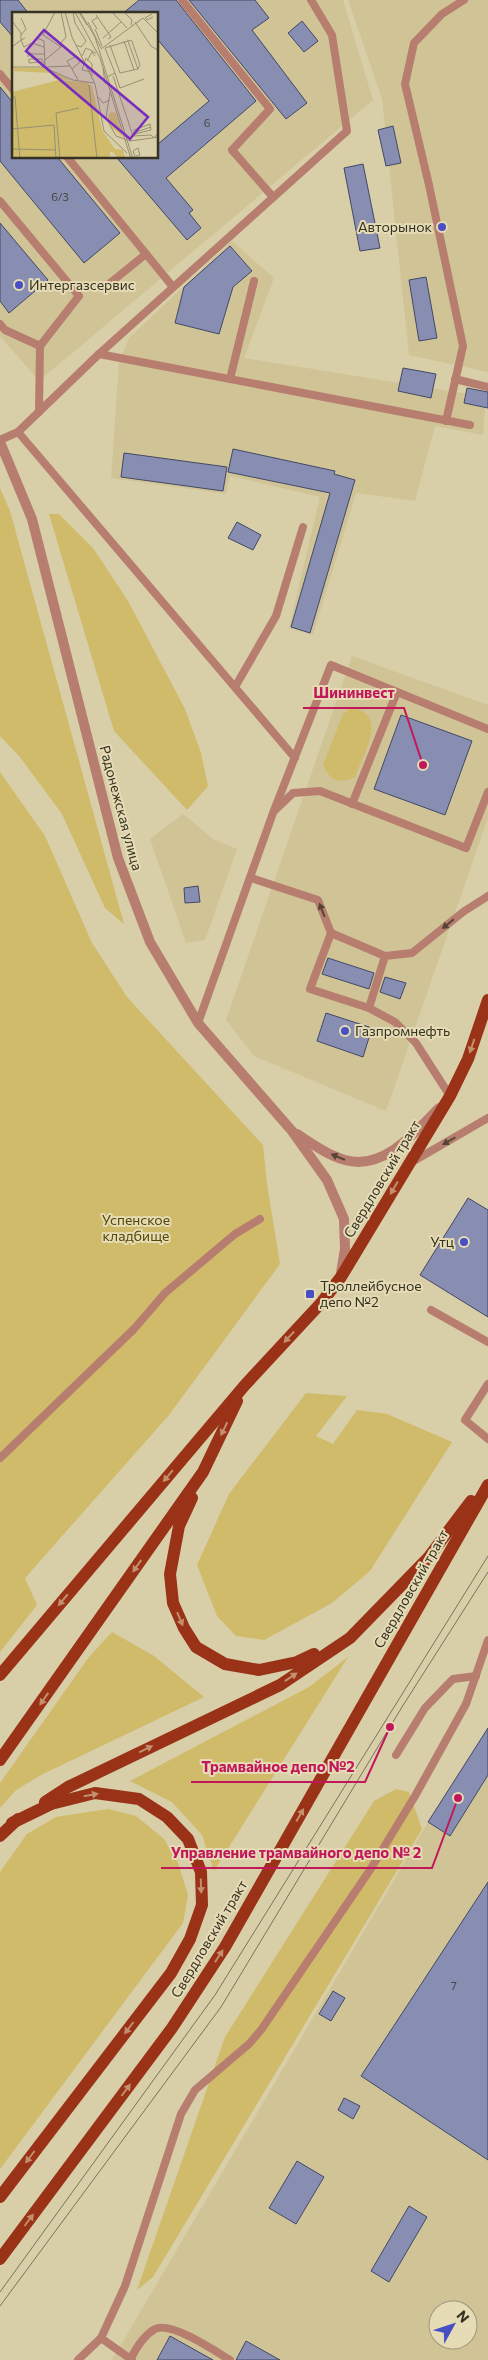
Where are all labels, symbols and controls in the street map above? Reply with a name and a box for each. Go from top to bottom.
inset map [12,12,159,159]
house number: 6 [204,116,211,129]
house number: 6/3 [51,190,69,203]
place label: Авторынок [358,218,433,235]
marker: Авторынок [436,221,448,233]
place label: Интергазсервис [29,276,135,293]
marker: Интергазсервис [13,279,25,291]
callout: Шининвест [303,678,404,708]
text: Шининвест [313,683,395,701]
street label: Радонежская улица [97,743,146,872]
one-way arrow [318,902,326,917]
one-way arrow [442,919,455,930]
place label: Газпромнефть [355,1022,450,1039]
marker: Газпромнефть [339,1025,351,1037]
one-way arrow [468,1039,476,1054]
street label: Свердловский тракт [340,1116,424,1241]
one-way arrow [442,1136,455,1145]
one-way arrow [330,1153,345,1161]
one-way arrow [390,1182,399,1195]
park label: Успенское кладбище [102,1211,170,1244]
place label: Утц [430,1233,454,1250]
marker: Утц [458,1236,470,1248]
place label: Троллейбусное депо №2 [320,1277,422,1310]
marker: Троллейбусное депо №2 [304,1288,316,1300]
one-way arrow [283,1331,295,1343]
one-way arrow [220,1422,228,1436]
one-way arrow [163,1469,174,1482]
street label: Свердловский тракт [370,1526,452,1651]
one-way arrow [132,1559,142,1573]
one-way arrow [58,1593,69,1606]
one-way arrow [176,1612,184,1626]
one-way arrow [285,1672,298,1682]
one-way arrow [38,1692,49,1705]
one-way arrow [139,1745,153,1753]
callout: Трамвайное депо №2 [191,1752,365,1782]
text: Трамвайное депо №2 [201,1757,355,1775]
one-way arrow [83,1790,99,1798]
one-way arrow [295,1809,304,1822]
callout: Управление трамвайного депо № 2 [161,1838,432,1868]
text: Управление трамвайного депо № 2 [171,1843,421,1861]
street label: Свердловский тракт [167,1876,251,2001]
one-way arrow [197,1879,205,1895]
one-way arrow [214,1949,223,1963]
house number: 7 [451,1979,457,1992]
one-way arrow [124,2021,134,2035]
one-way arrow [121,2083,131,2097]
one-way arrow [25,2150,36,2163]
one-way arrow [24,2213,34,2227]
north arrow [428,2300,478,2350]
text: N [453,2307,473,2326]

